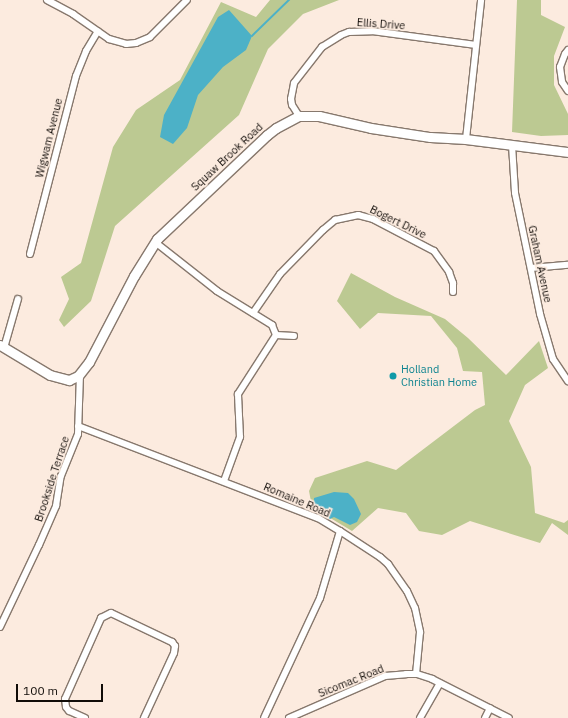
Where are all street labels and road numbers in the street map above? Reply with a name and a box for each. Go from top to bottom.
street label: Ellis Drive [356,16,406,32]
street label: Wigwam Avenue [33,97,65,179]
street label: Squaw Brook Road [188,120,266,194]
street label: Bogert Drive [368,203,428,241]
street label: Graham Avenue [525,224,555,304]
street label: Brookside Terrace [32,434,72,524]
street label: Romaine Road [262,480,332,520]
street label: Sicomac Road [316,662,386,700]

